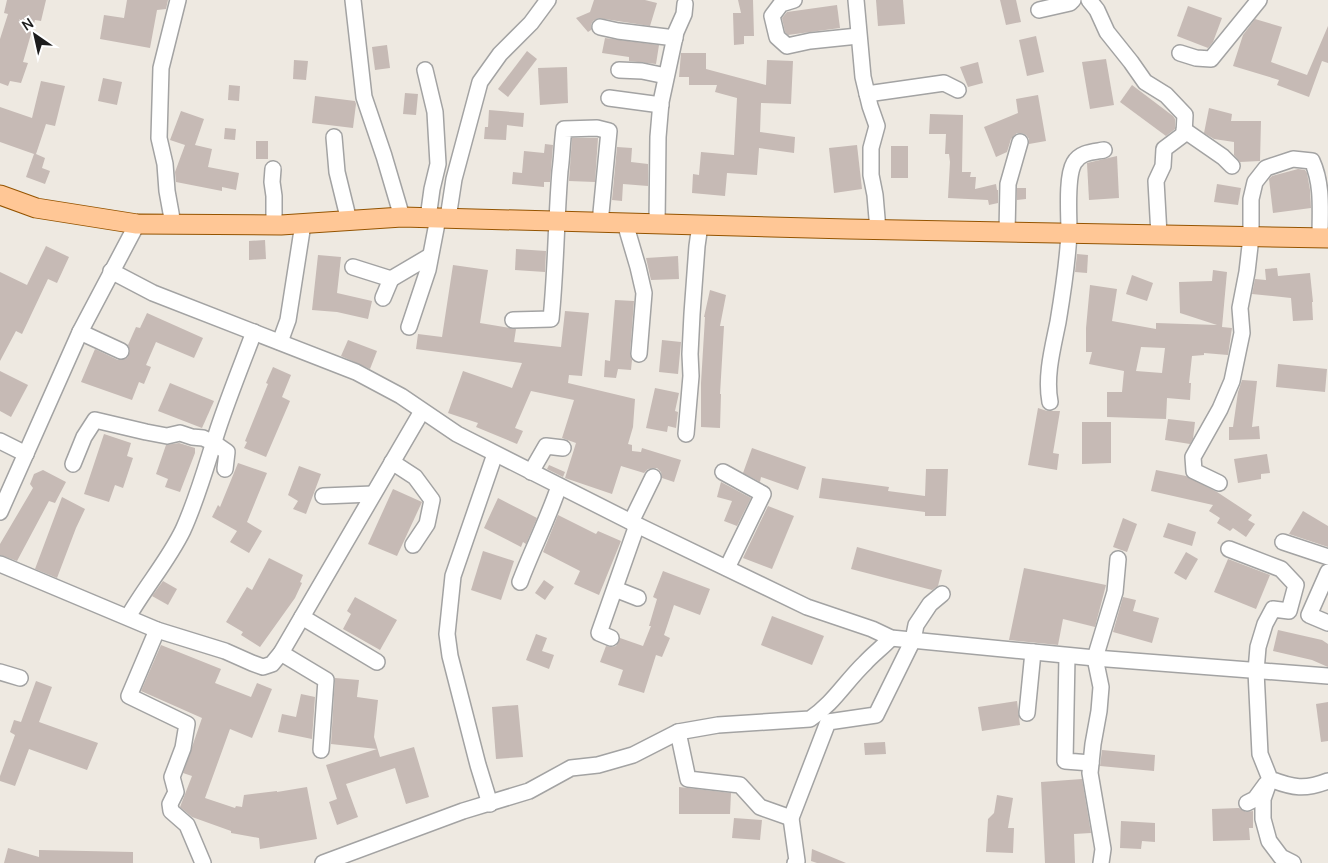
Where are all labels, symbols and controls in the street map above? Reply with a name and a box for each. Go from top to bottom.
north arrow [10,10,60,60]
text: N [18,13,37,34]

